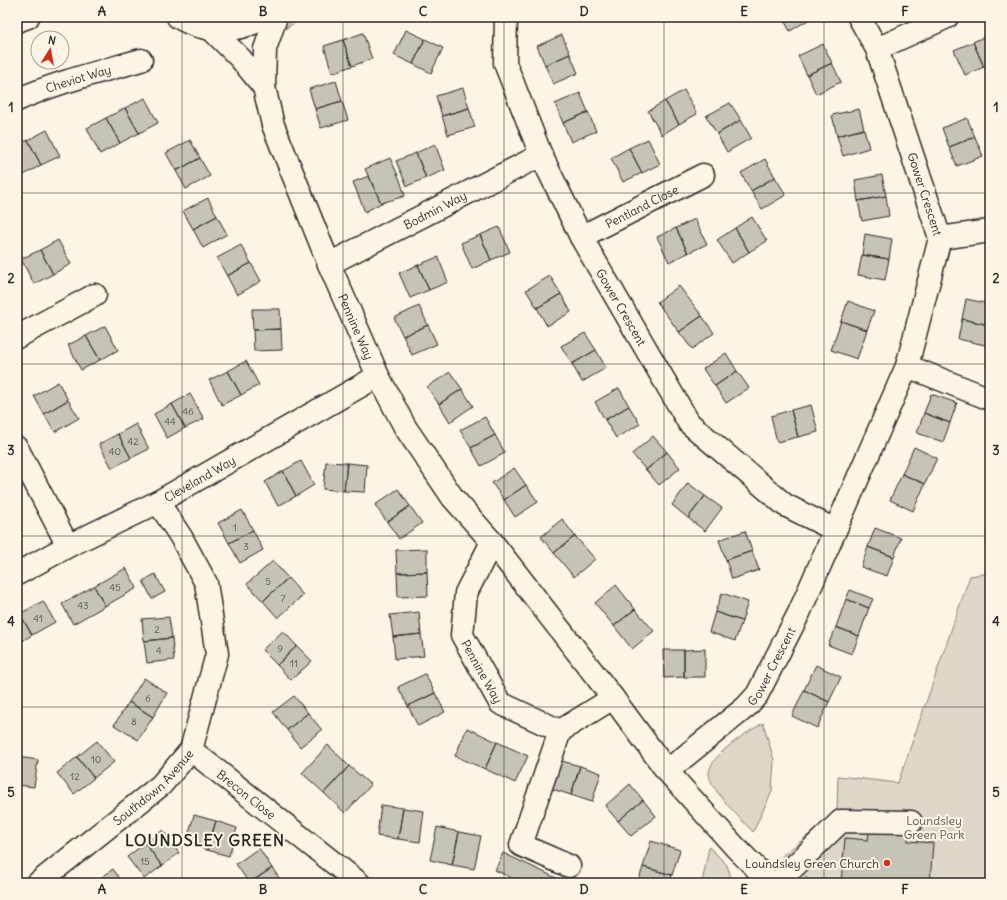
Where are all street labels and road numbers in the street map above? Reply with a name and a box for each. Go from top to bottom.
street label: Cheviot Way [43,61,112,95]
street label: Gower Crescent [904,151,946,237]
street label: Pentland Close [603,181,681,231]
street label: Bodmin Way [401,187,469,232]
street label: Gower Crescent [593,266,650,348]
street label: Pennine Way [335,291,377,362]
street label: Cleveland Way [161,452,238,505]
street label: Gower Crescent [744,624,798,708]
street label: Pennine Way [459,637,506,706]
street label: Southdown Avenue [110,746,196,828]
street label: Brecon Close [214,766,279,822]

